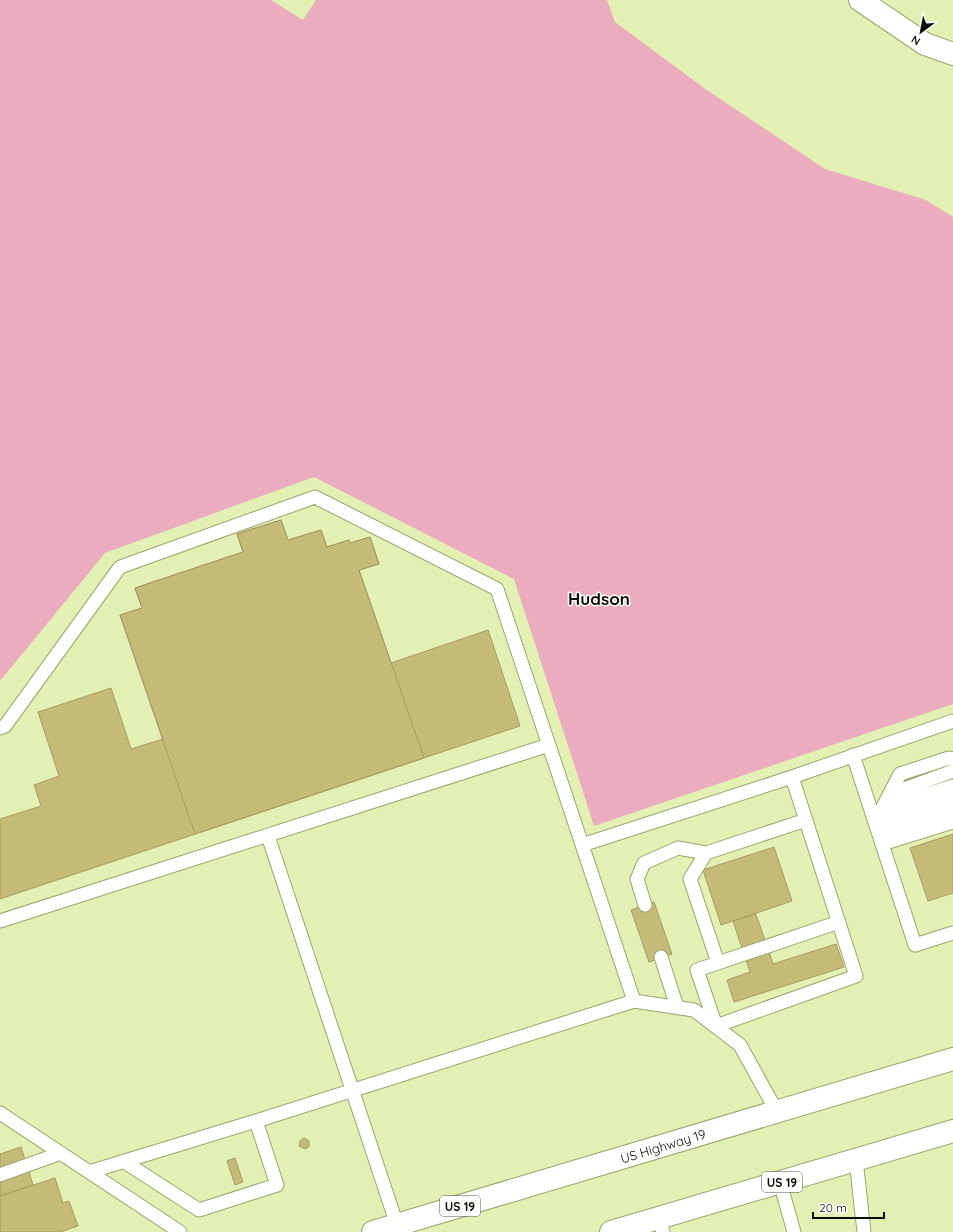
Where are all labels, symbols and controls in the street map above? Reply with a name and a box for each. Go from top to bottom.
north arrow [901,12,941,52]
text: N [909,32,923,49]
district label: Hudson [568,588,630,609]
street label: US Highway 19 [618,1125,708,1167]
road number: US 19 [762,1172,802,1192]
scale bar [813,1194,884,1220]
road number: US 19 [440,1196,480,1216]
text: 20 m [819,1200,847,1215]

